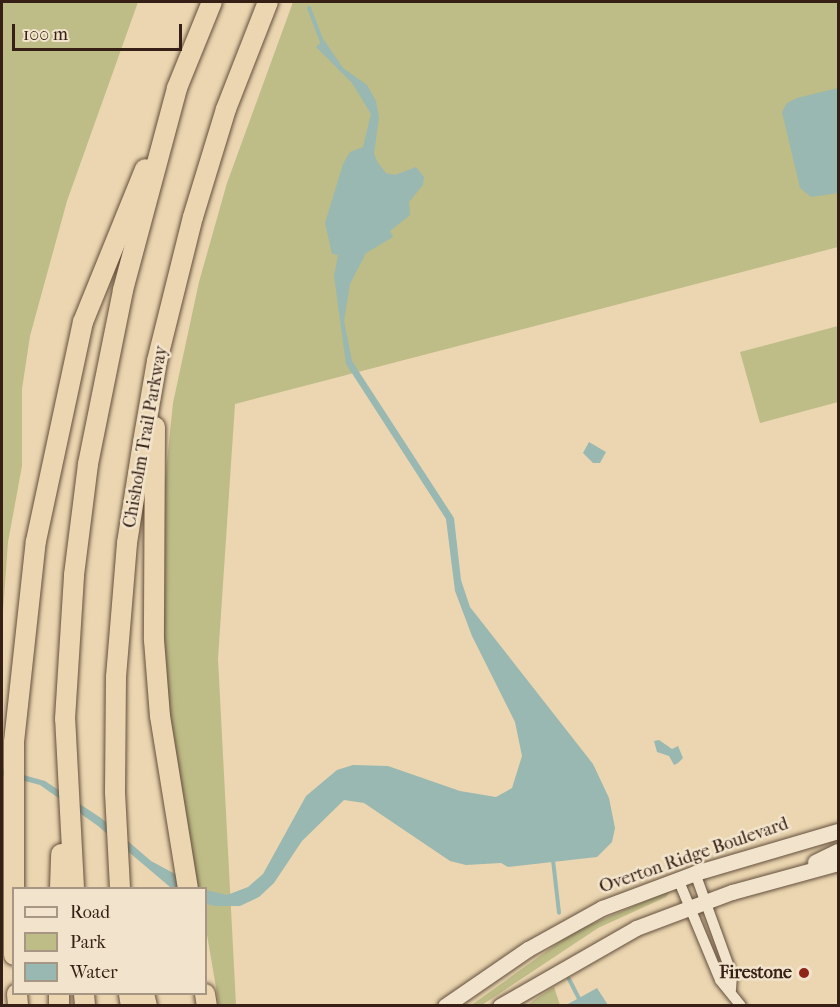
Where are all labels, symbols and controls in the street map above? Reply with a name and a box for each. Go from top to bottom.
scale bar [15,12,184,50]
text: 100 m [23,24,68,45]
street label: Chisholm Trail Parkway [119,344,173,530]
street label: Overton Ridge Boulevard [597,813,791,899]
legend [12,887,207,995]
text: Road [70,902,110,923]
text: Park [70,932,106,953]
text: Water [70,962,118,983]
place label: Firestone [719,962,792,984]
marker: Firestone [797,966,811,980]

